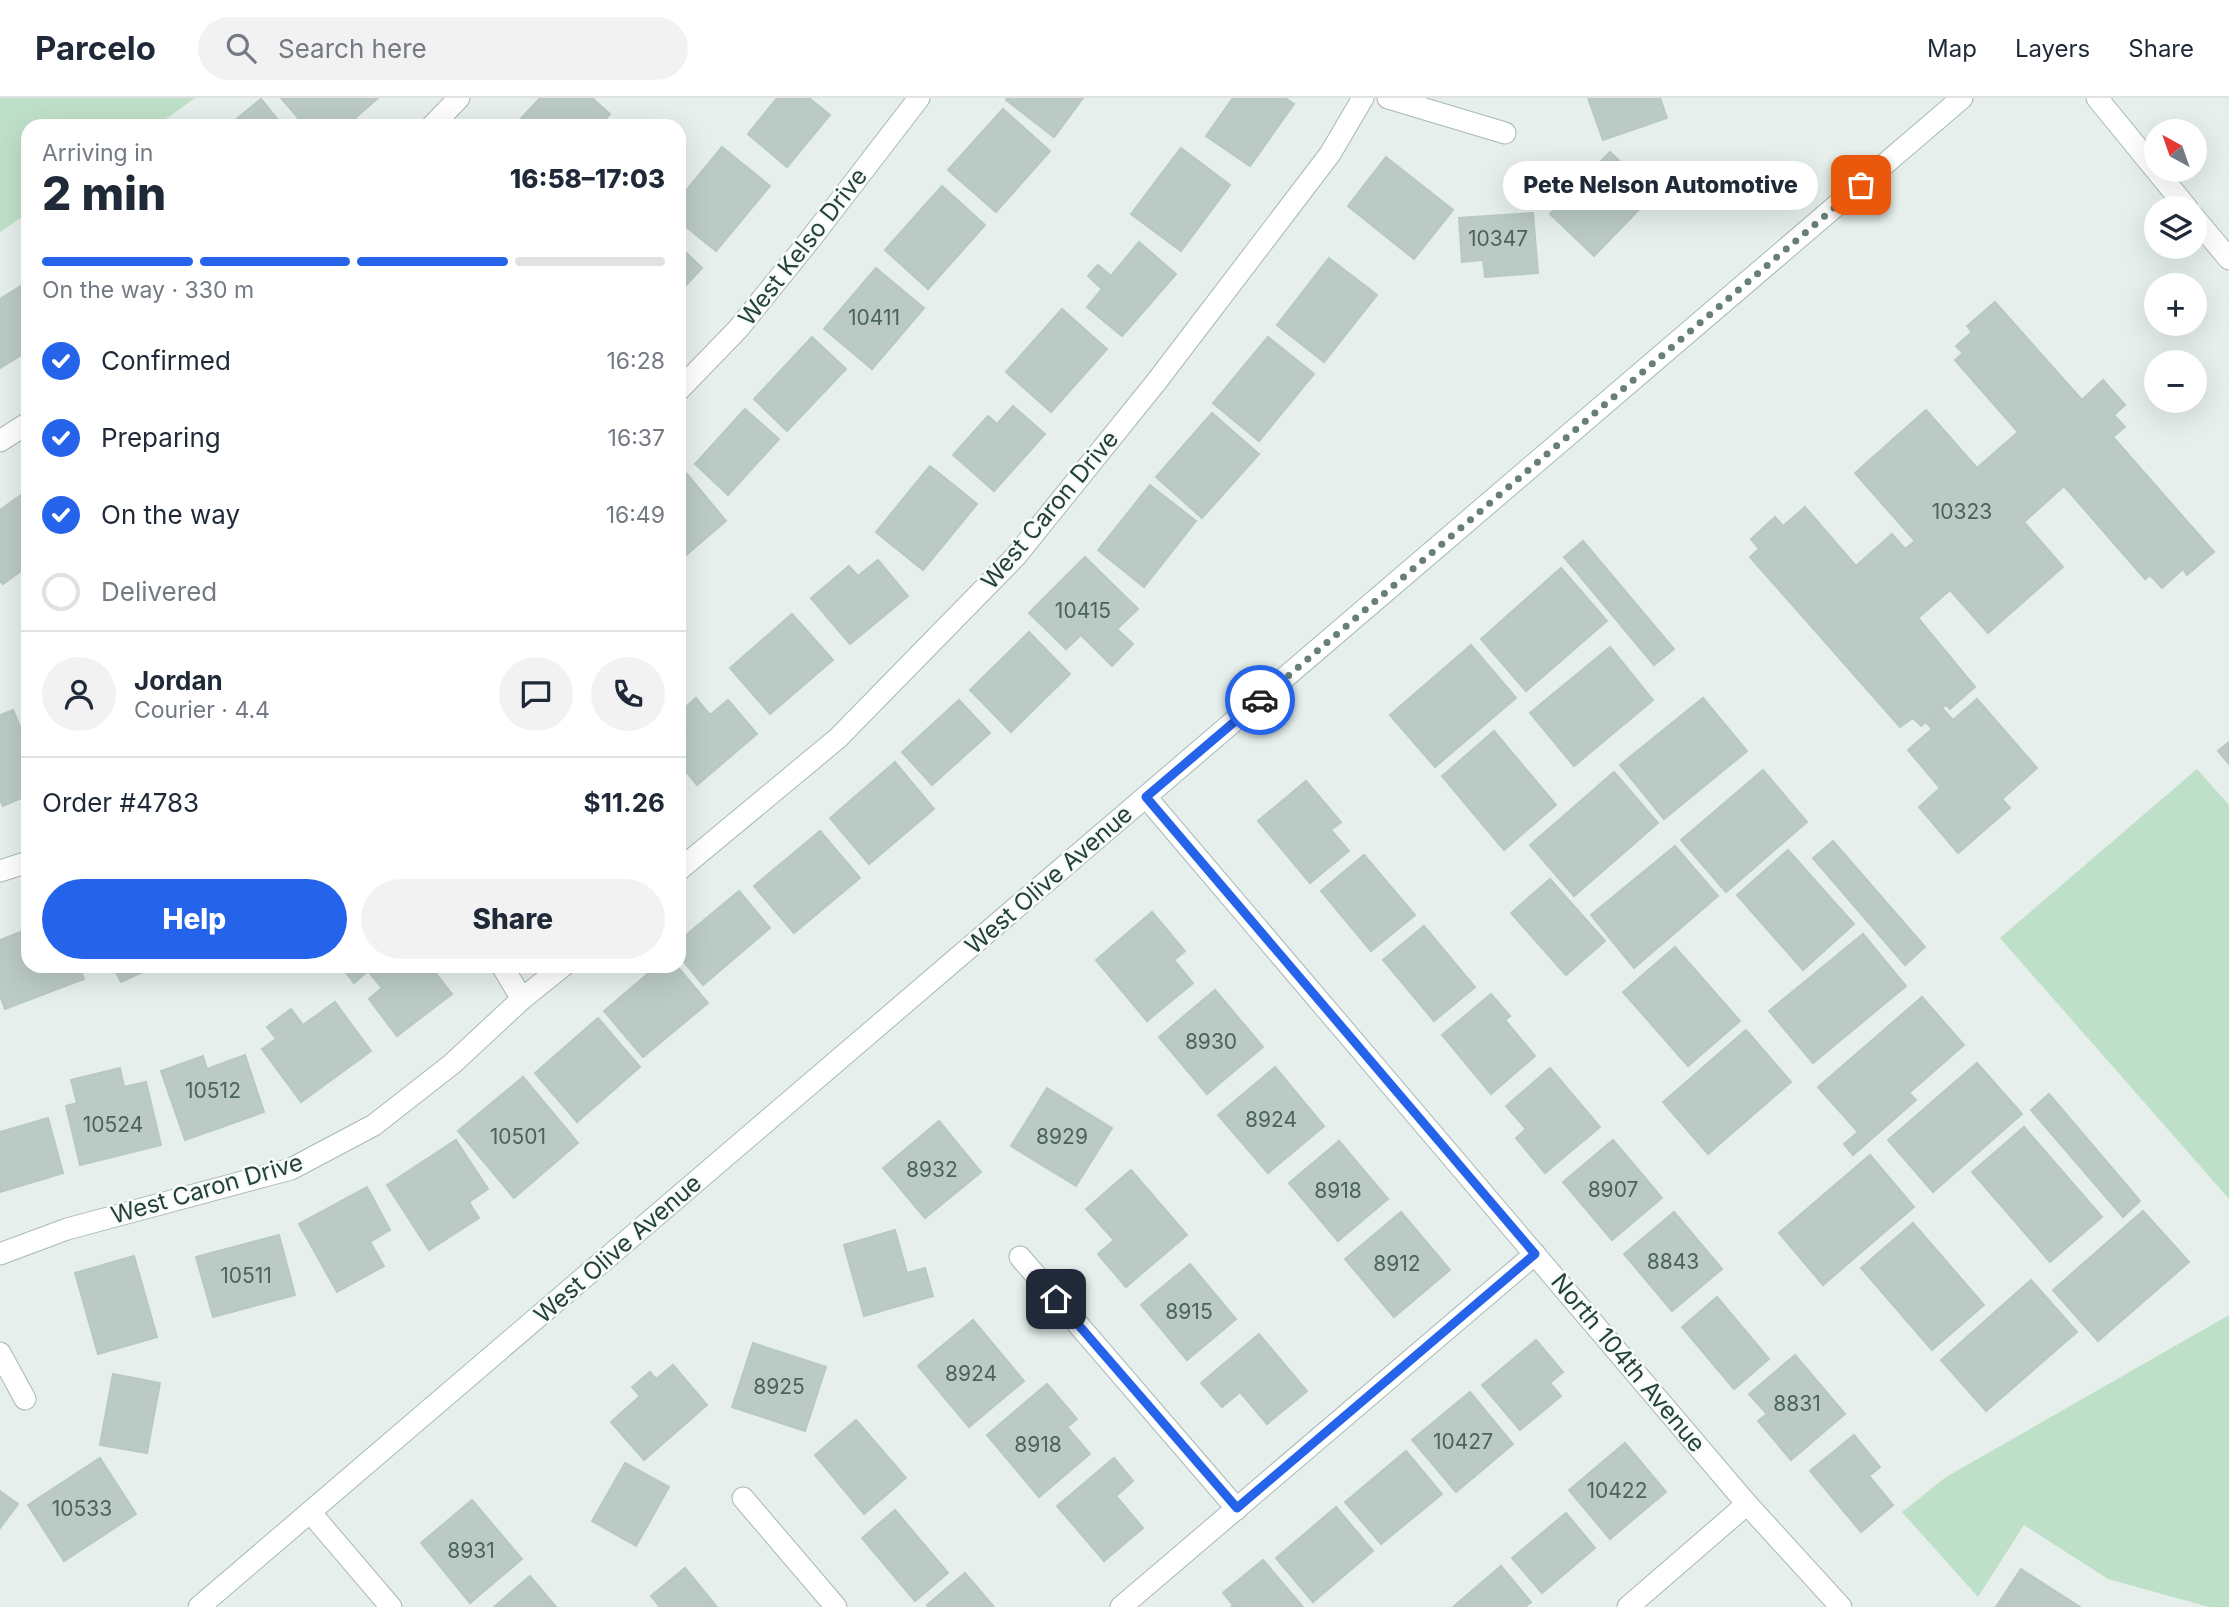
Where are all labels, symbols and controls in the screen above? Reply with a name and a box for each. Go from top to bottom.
search box [198,17,688,80]
text: Parcelo [35,28,156,68]
icon: search [222,29,260,67]
text: Search here [278,33,427,64]
text: Map [1927,34,1977,63]
text: Layers [2015,34,2090,63]
text: Share [2128,34,2194,63]
north arrow [2144,119,2207,182]
map controls [2144,119,2207,413]
text: Arriving in [42,139,153,167]
pin [1831,155,1891,215]
callout: Pete Nelson Automotive [1504,160,1819,210]
street label: West Kelso Drive [732,162,873,331]
text: 16:58–17:03 [510,163,665,194]
text: 2 min [42,165,166,221]
icon: bag [1842,166,1880,204]
text: Pete Nelson Automotive [1523,171,1798,199]
button: layers [2144,196,2207,259]
house number: 10347 [1468,226,1528,251]
button: + [2144,273,2207,336]
text: On the way · 330 m [42,276,254,304]
house number: 10411 [848,305,900,330]
icon: check [42,342,80,380]
text: Confirmed [101,345,231,376]
text: 16:28 [607,347,665,375]
button: − [2144,350,2207,413]
icon: check [42,419,80,457]
text: Preparing [101,422,221,453]
text: 16:37 [608,424,665,452]
street label: West Caron Drive [975,424,1124,595]
icon: check [42,496,80,534]
text: On the way [101,499,240,530]
house number: 10323 [1932,499,1992,524]
text: 16:49 [606,501,665,529]
text: Delivered [101,576,217,607]
house number: 10415 [1055,598,1111,623]
button: person [42,657,116,731]
button: chat [499,657,573,731]
button: phone [591,657,665,731]
text: Jordan [134,665,223,696]
courier [1225,665,1295,735]
icon: car [1241,681,1279,719]
text: Courier · 4.4 [134,696,270,724]
text: Order #4783 [42,787,199,818]
text: $11.26 [584,787,665,818]
street label: West Olive Avenue [959,799,1138,960]
button: Help [42,879,347,959]
button: Share [361,879,665,959]
house number: 8930 [1185,1029,1237,1054]
house number: 10512 [185,1078,241,1103]
house number: 8924 [1245,1107,1297,1132]
house number: 10524 [83,1112,143,1137]
house number: 10501 [490,1124,546,1149]
house number: 8929 [1036,1124,1088,1149]
street label: West Caron Drive [108,1147,306,1230]
house number: 8932 [906,1157,958,1182]
street label: West Olive Avenue [528,1168,707,1329]
house number: 8907 [1588,1177,1638,1202]
house number: 8918 [1314,1178,1362,1203]
house number: 8843 [1647,1249,1699,1274]
house number: 8912 [1373,1251,1421,1276]
house number: 10511 [220,1263,272,1288]
street label: North 104th Avenue [1545,1267,1712,1458]
pin [1026,1269,1086,1329]
icon: home [1037,1280,1075,1318]
house number: 8915 [1165,1299,1213,1324]
house number: 8924 [945,1361,997,1386]
house number: 8925 [753,1374,805,1399]
house number: 8831 [1773,1391,1821,1416]
house number: 10427 [1433,1429,1493,1454]
house number: 8918 [1014,1432,1062,1457]
house number: 10422 [1587,1478,1647,1503]
house number: 10533 [52,1496,112,1521]
house number: 8931 [447,1538,495,1563]

